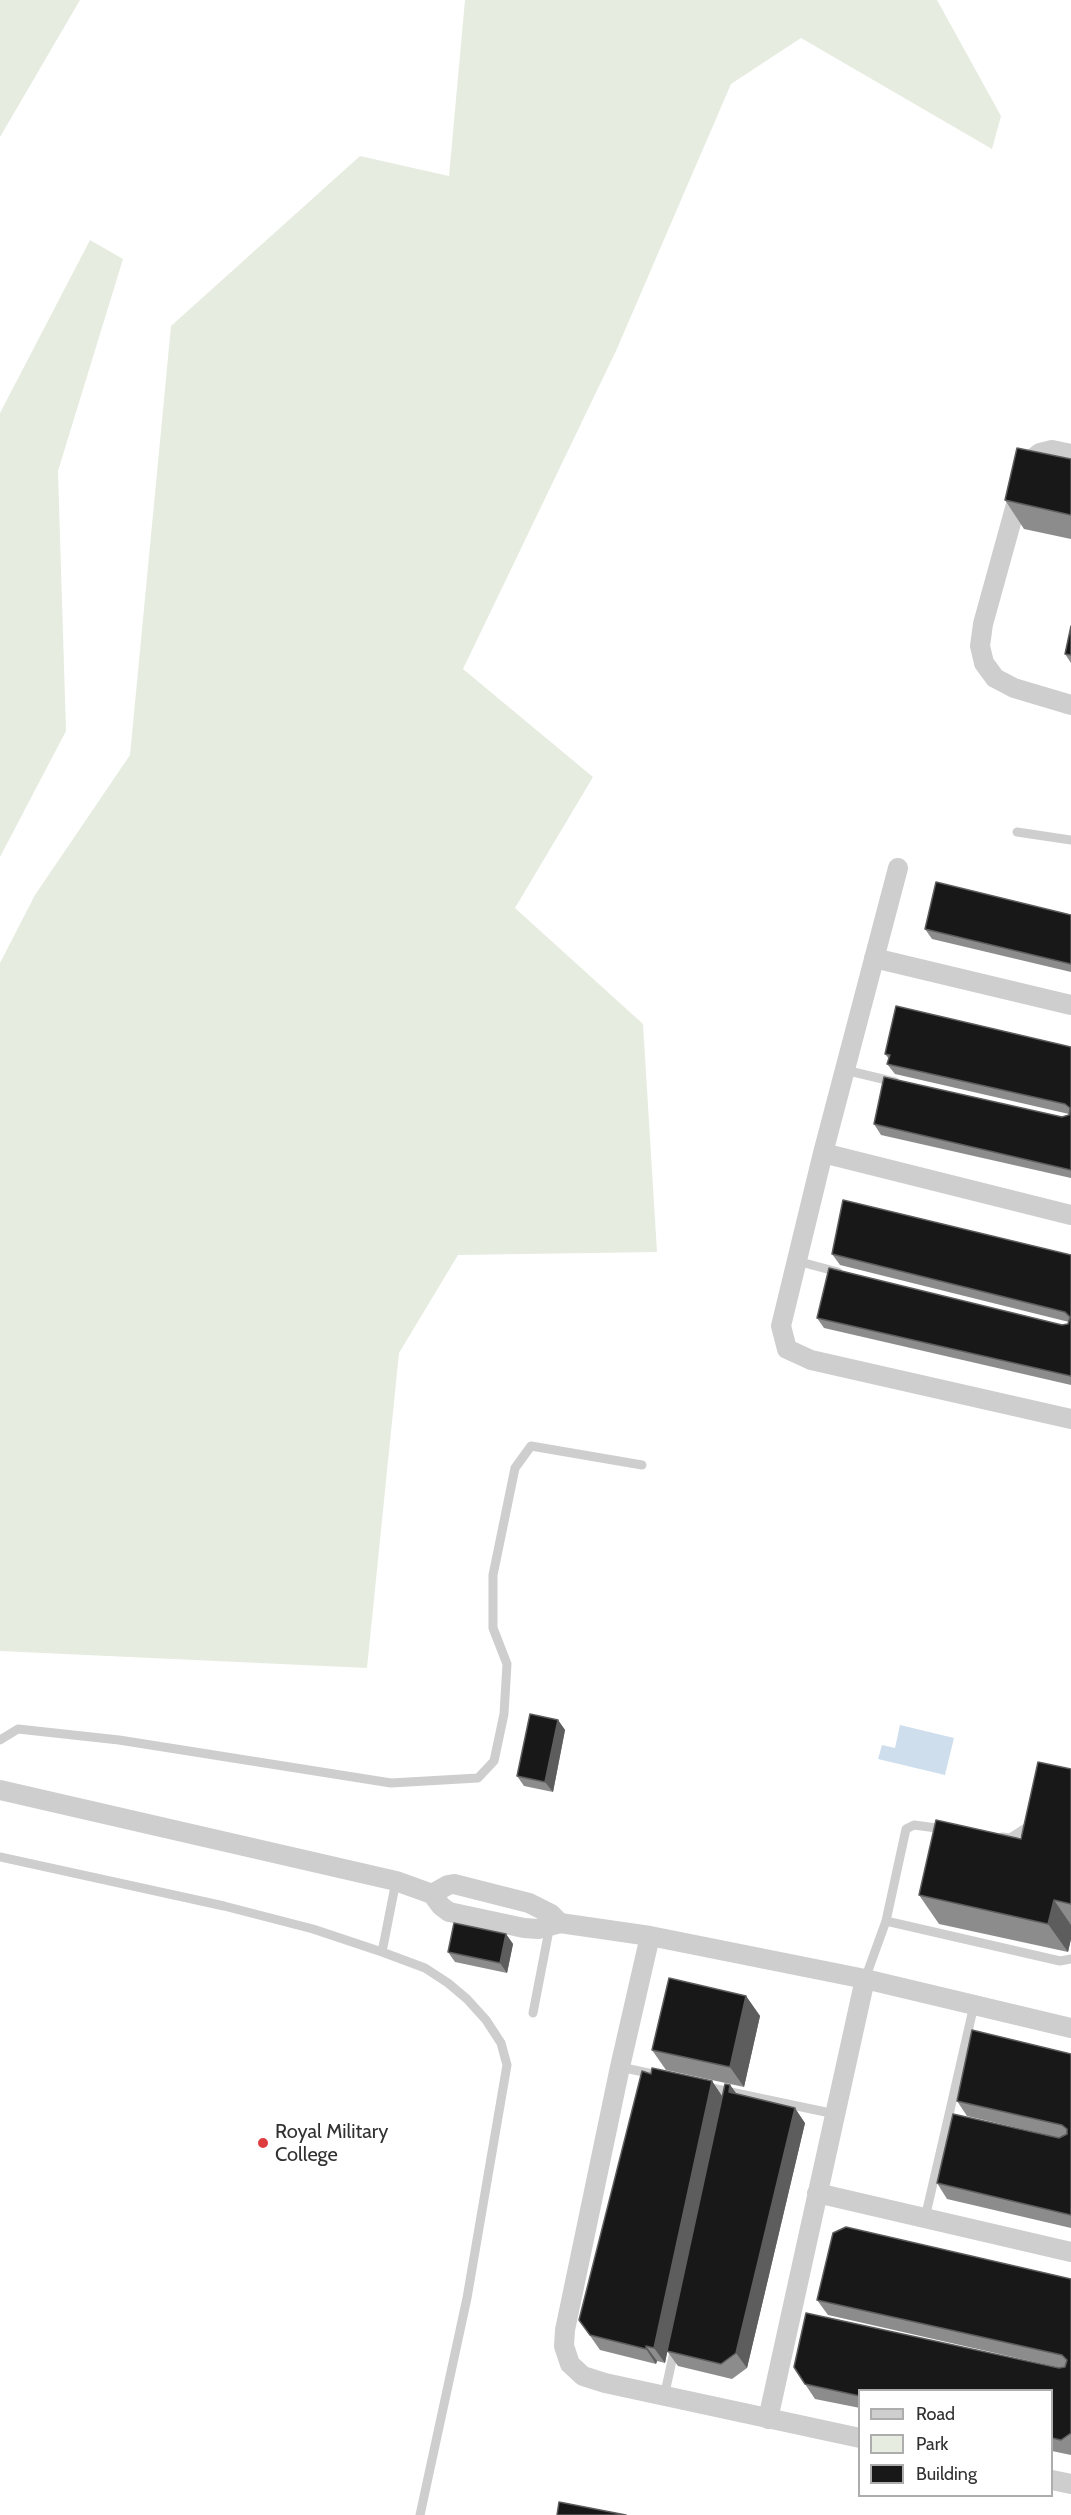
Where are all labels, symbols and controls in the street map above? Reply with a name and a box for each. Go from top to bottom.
place label: Royal Military College [275,2120,388,2167]
marker: Royal Military College [256,2136,270,2150]
legend [858,2389,1053,2497]
text: Road [916,2403,955,2425]
text: Park [916,2433,948,2455]
text: Building [916,2463,977,2485]

